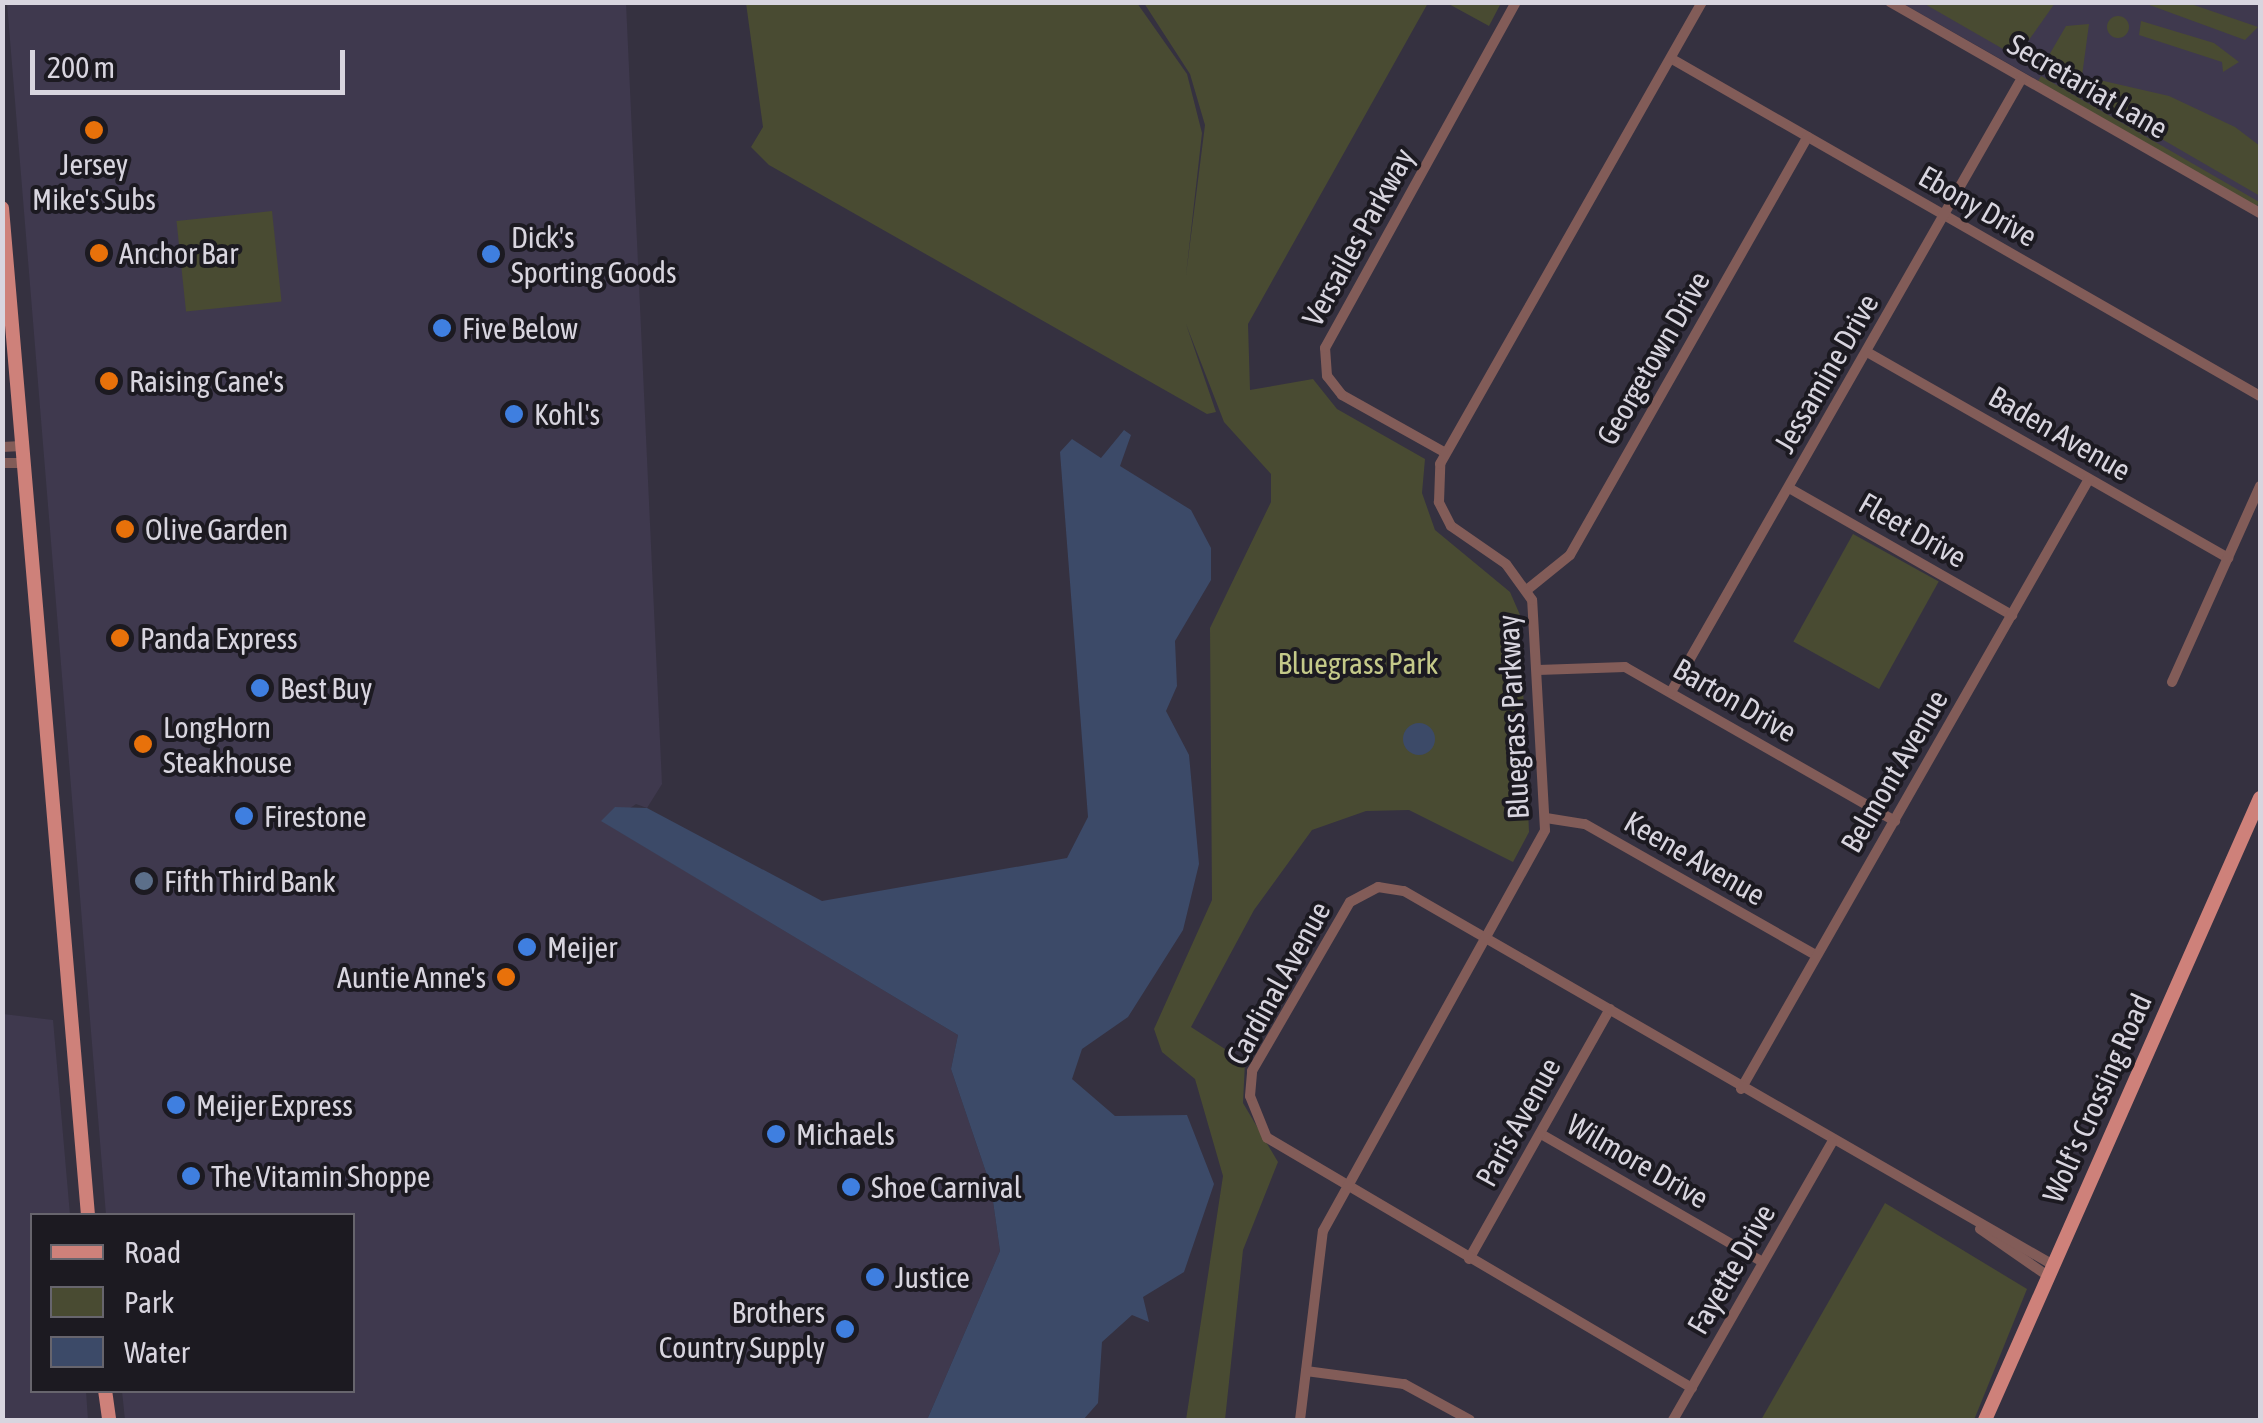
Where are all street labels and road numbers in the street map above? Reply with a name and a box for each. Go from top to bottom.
street label: Secretariat Lane [2002,26,2174,146]
street label: Versailes Parkway [1294,142,1422,332]
street label: Ebony Drive [1913,158,2043,254]
street label: Georgetown Drive [1589,265,1717,451]
street label: Jessamine Drive [1766,287,1886,459]
street label: Baden Avenue [1983,378,2137,488]
street label: Fleet Drive [1853,485,1973,575]
street label: Bluegrass Parkway [1490,614,1536,820]
street label: Barton Drive [1667,650,1803,750]
street label: Belmont Avenue [1833,683,1955,859]
street label: Keene Avenue [1618,803,1772,913]
street label: Cardinal Avenue [1218,895,1338,1071]
street label: Wolf's Crossing Road [2035,988,2159,1208]
street label: Paris Avenue [1468,1051,1568,1193]
street label: Wilmore Drive [1561,1106,1715,1216]
street label: Fayette Drive [1679,1198,1783,1340]

